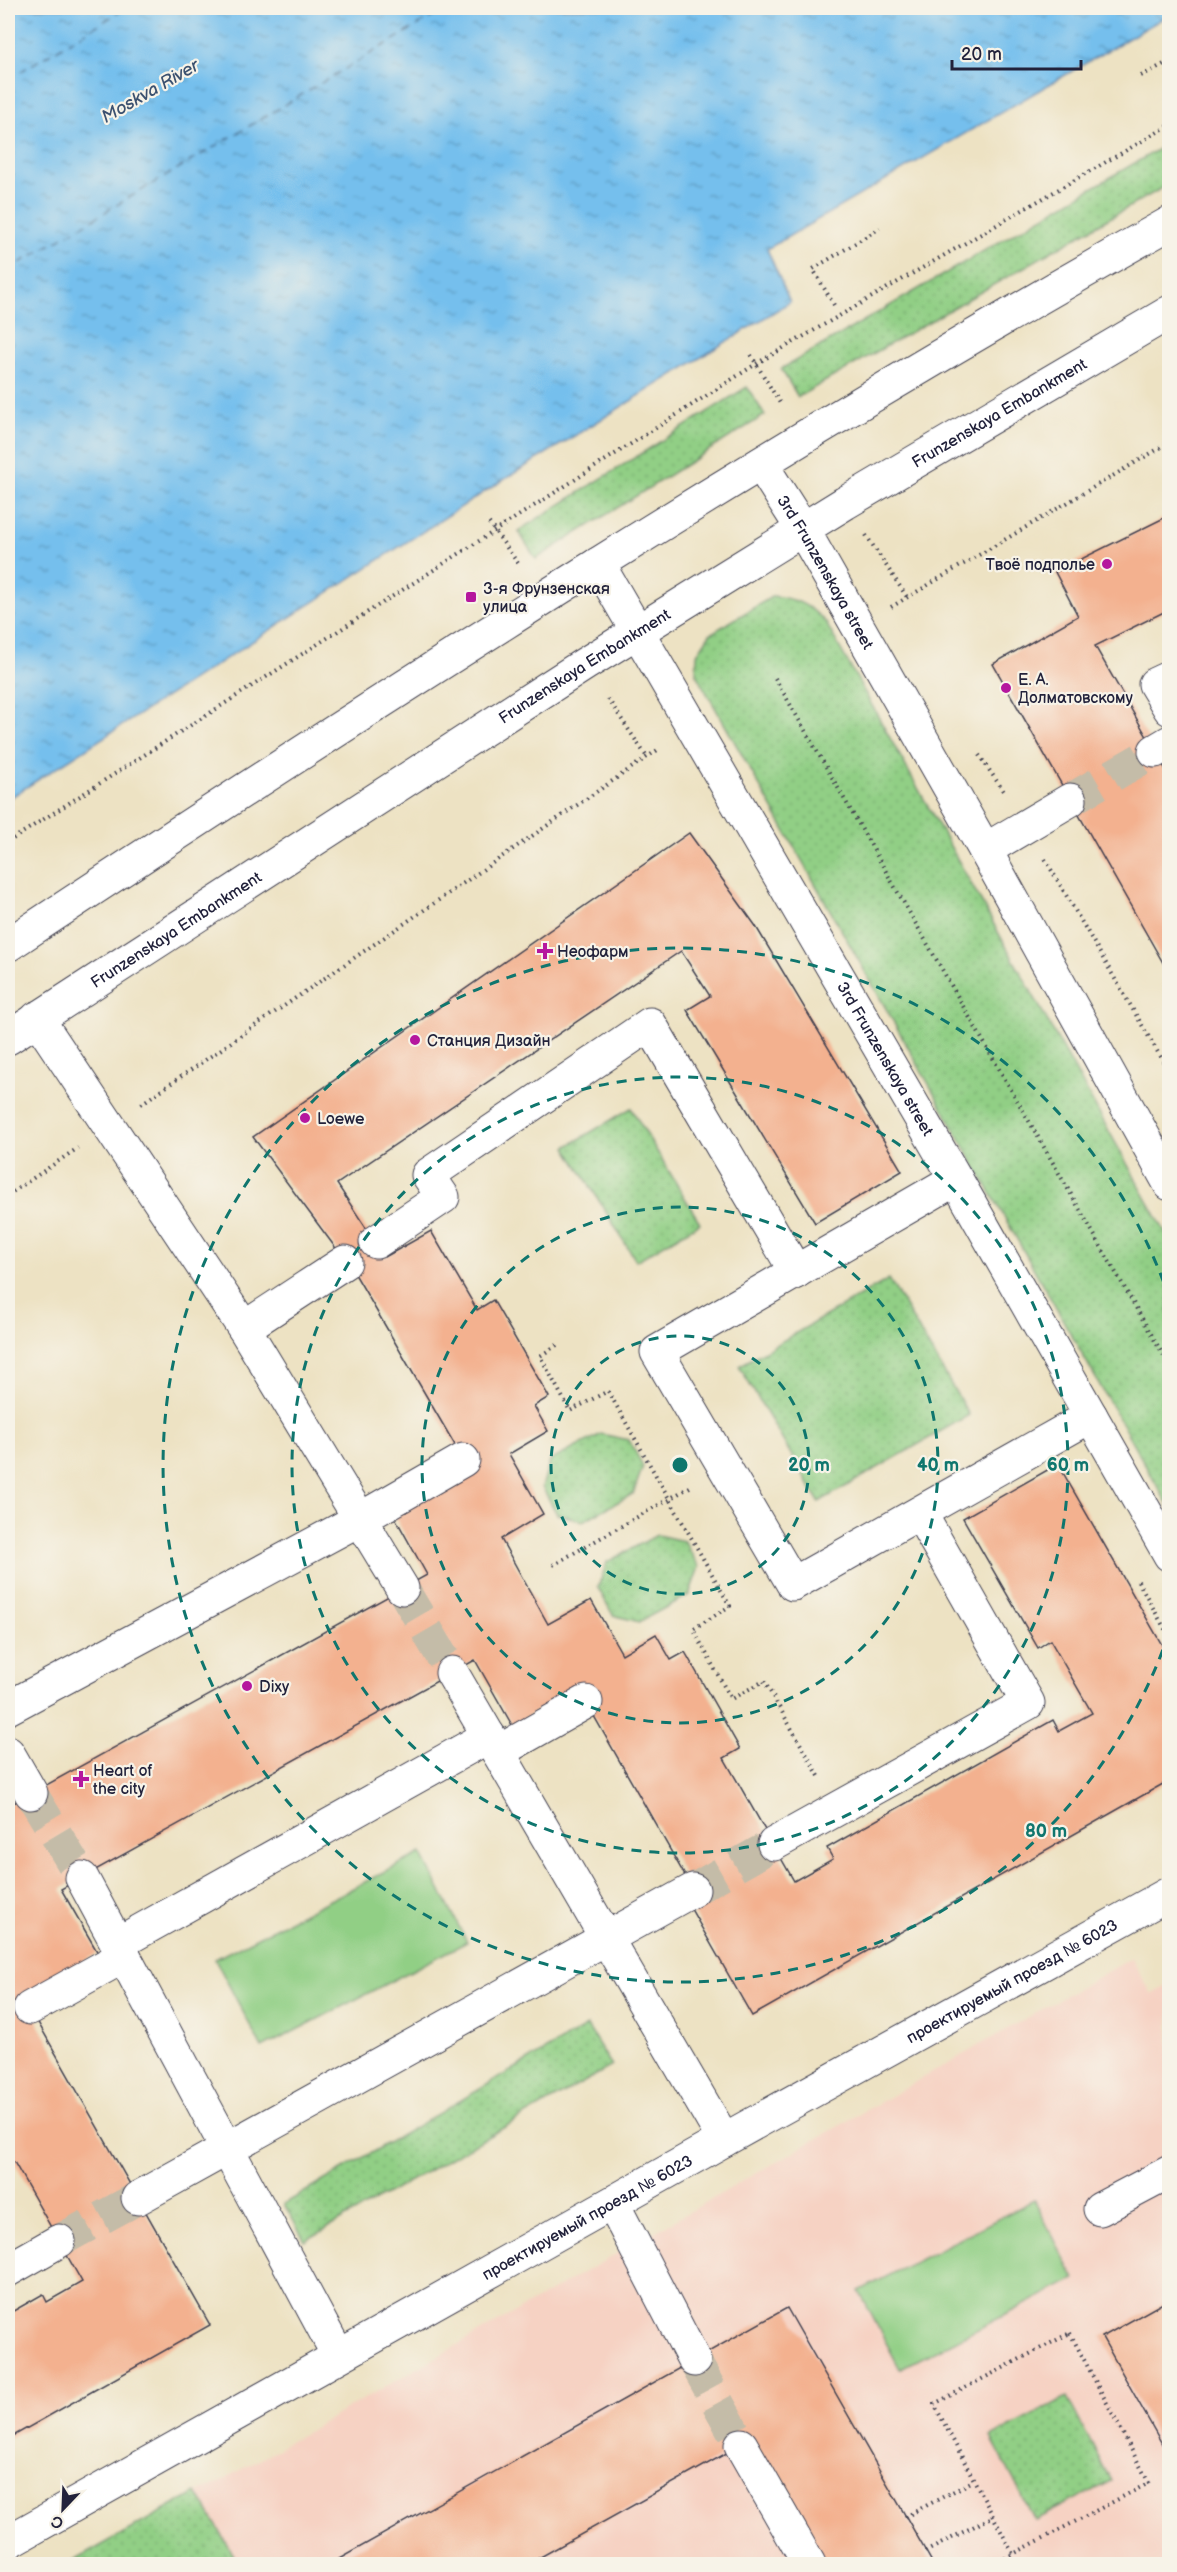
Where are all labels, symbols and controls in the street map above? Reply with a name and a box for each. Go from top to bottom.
scale bar [952,33,1081,71]
text: 20 m [961,44,1002,65]
water label: Moskva River [98,54,204,128]
street label: Frunzenskaya Embankment [909,355,1091,473]
street label: 3rd Frunzenskaya street [772,492,877,653]
place label: Твоё подполье [986,556,1095,575]
marker: Твоё подполье [1100,557,1114,571]
place label: 3-я Фрунзенская улица [483,580,610,617]
marker: 3-я Фрунзенская улица [464,590,478,604]
street label: Frunzenskaya Embankment [496,605,674,728]
place label: Е. А. Долматовскому [1018,671,1133,708]
marker: Е. А. Долматовскому [999,681,1013,695]
street label: Frunzenskaya Embankment [88,868,266,993]
place label: Неофарм [557,943,629,962]
marker: Неофарм [538,944,552,958]
street label: 3rd Frunzenskaya street [832,979,937,1140]
place label: Станция Дизайн [427,1032,551,1051]
marker: Станция Дизайн [408,1033,422,1047]
place label: Loewe [317,1110,365,1129]
marker: Loewe [298,1111,312,1125]
centre of rings [670,1455,690,1475]
text: 20 m [788,1455,830,1476]
text: 40 m [917,1455,959,1476]
text: 60 m [1047,1455,1089,1476]
place label: Dixy [259,1678,290,1697]
marker: Dixy [240,1679,254,1693]
place label: Heart of the city [93,1762,152,1799]
marker: Heart of the city [74,1772,88,1786]
text: 80 m [1025,1821,1067,1842]
street label: проектируемый проезд № 6023 [904,1916,1121,2048]
street label: проектируемый проезд № 6023 [479,2152,696,2285]
north arrow [33,2479,93,2539]
text: С [49,2511,67,2532]

